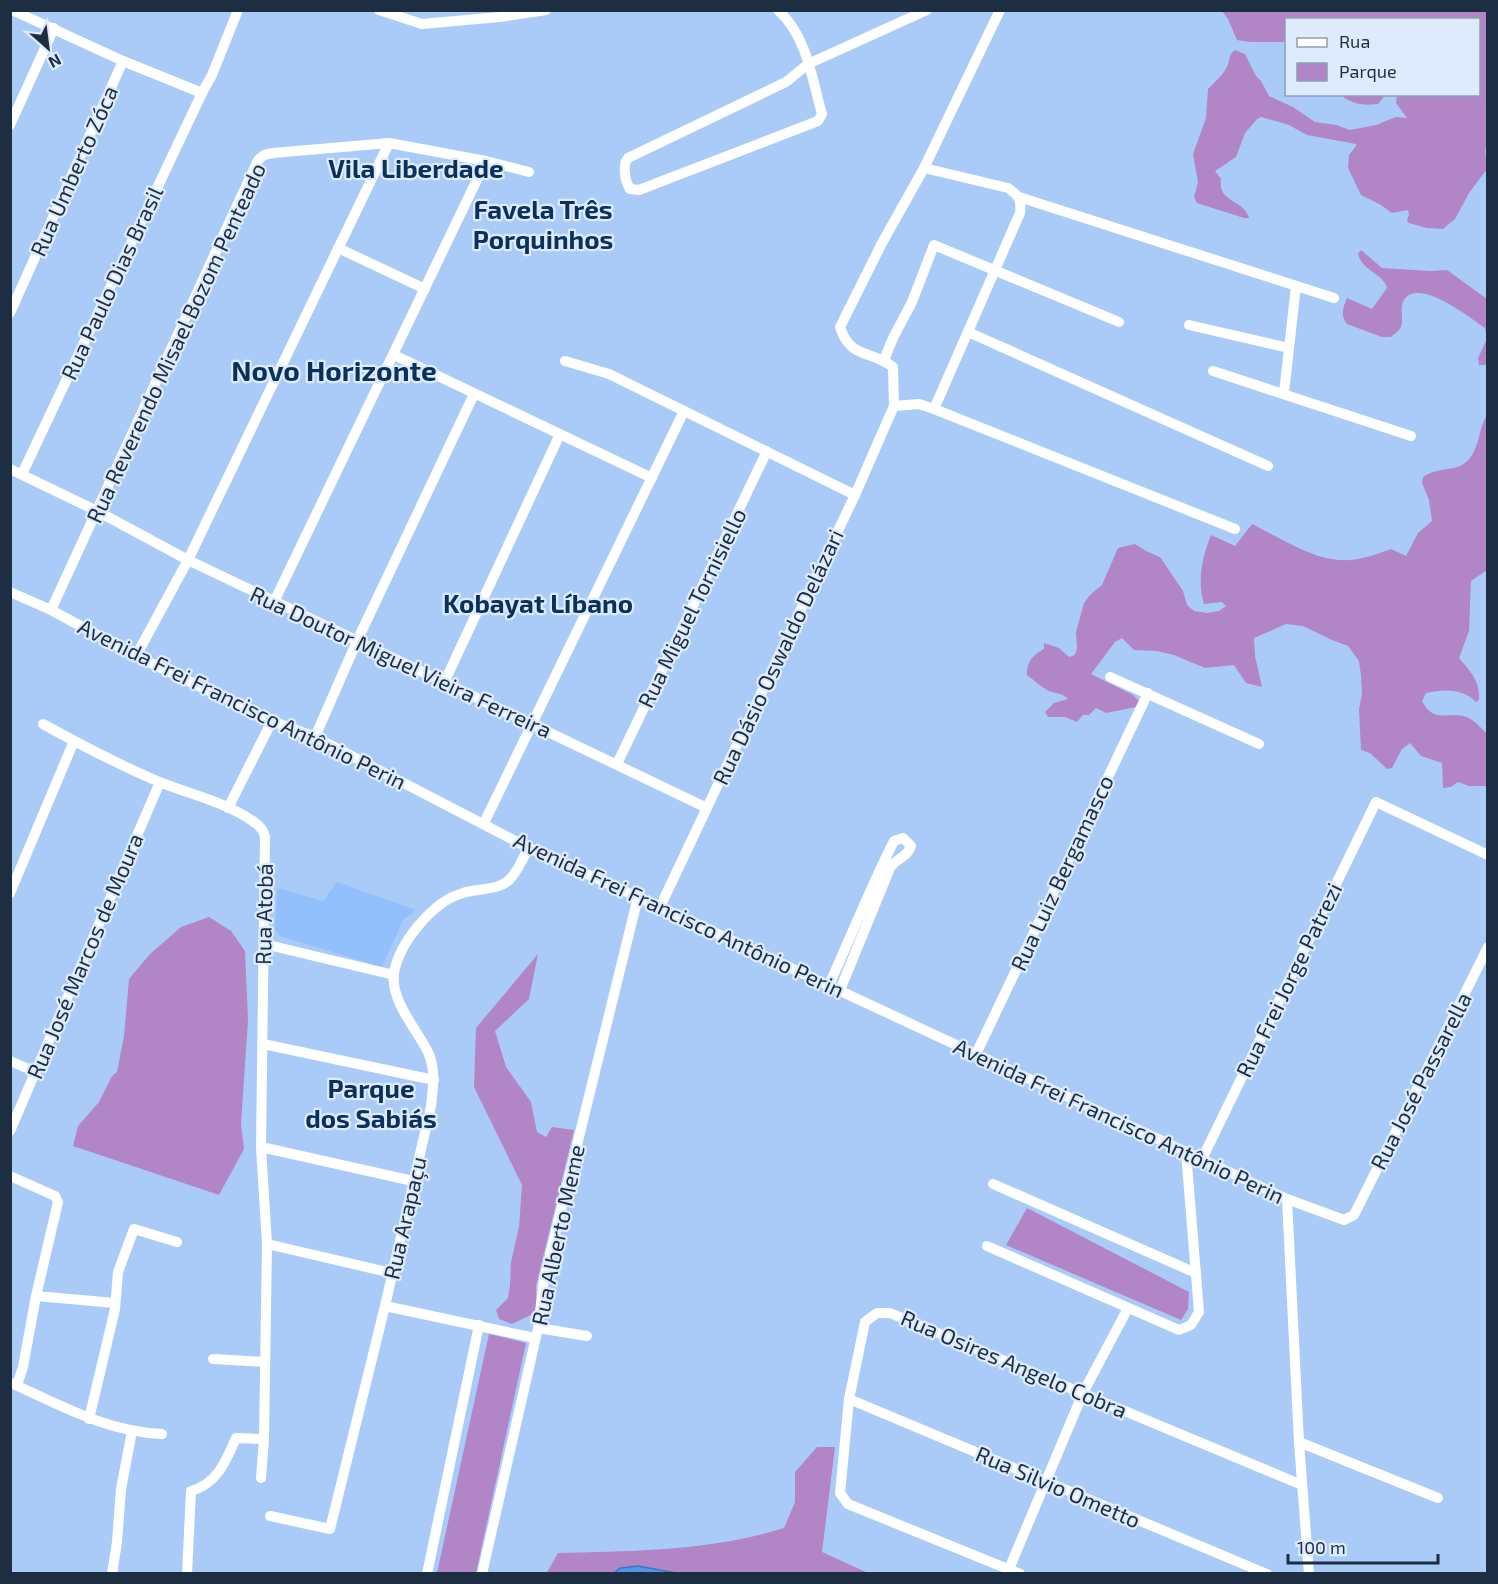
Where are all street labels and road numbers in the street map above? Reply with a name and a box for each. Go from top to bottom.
street label: Rua Umberto Zóca [24,81,122,260]
street label: Rua Reverendo Misael Bozom Penteado [80,158,270,527]
street label: Rua Paulo Dias Brasil [55,181,168,383]
street label: Rua Miguel Tornisiello [631,504,751,712]
street label: Rua Dásio Oswaldo Delázari [706,525,848,789]
street label: Rua Doutor Miguel Vieira Ferreira [247,580,556,742]
street label: Avenida Frei Francisco Antônio Perin [74,612,411,794]
street label: Rua Luiz Bergamasco [1004,771,1118,974]
street label: Avenida Frei Francisco Antônio Perin [510,826,849,1002]
street label: Rua José Marcos de Moura [20,829,148,1082]
street label: Rua Atobá [249,863,277,965]
street label: Rua Frei Jorge Patrezi [1230,878,1346,1081]
street label: Rua José Passarella [1364,988,1476,1174]
street label: Avenida Frei Francisco Antônio Perin [950,1032,1289,1208]
street label: Rua Alberto Meme [525,1142,589,1327]
street label: Rua Arapaçu [377,1154,433,1282]
street label: Rua Osires Angelo Cobra [897,1304,1131,1423]
street label: Rua Silvio Ometto [972,1440,1145,1533]

